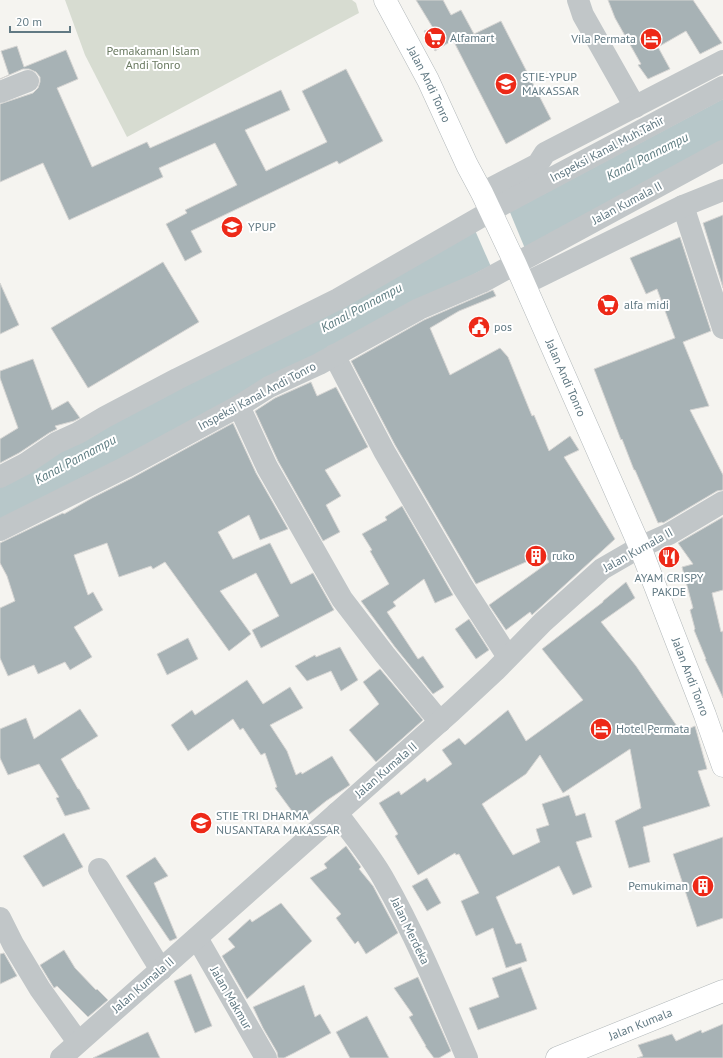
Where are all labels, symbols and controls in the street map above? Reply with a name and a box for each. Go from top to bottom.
scale bar [10,8,70,34]
text: 20 m [16,14,42,29]
supermarket icon: Alfamart [422,25,448,51]
hotel icon: Vila Permata [638,26,664,52]
place label: Alfamart [450,30,495,45]
place label: Vila Permata [570,31,636,46]
street label: Jalan Andi Tonro [404,42,454,124]
park label: Pemakaman Islam Andi Tonro [107,43,199,72]
place label: STIE-YPUP MAKASSAR [522,69,579,98]
school or university icon: STIE-YPUP MAKASSAR [493,71,519,97]
street label: Inspeksi Kanal Muh.Tahir [547,112,666,185]
water label: Kanal Pannampu [603,128,691,184]
street label: Jalan Kumala II [588,178,664,228]
school or university icon: YPUP [219,214,245,240]
place label: YPUP [248,219,276,234]
water label: Kanal Pannampu [318,279,405,336]
supermarket icon: alfa midi [595,292,621,318]
place label: alfa midi [624,297,669,312]
public building icon: pos [466,314,492,340]
place label: pos [494,319,512,334]
street label: Jalan Andi Tonro [542,336,590,419]
street label: Inspeksi Kanal Andi Tonro [195,358,318,433]
water label: Kanal Pannampu [32,431,119,488]
street label: Jalan Kumala II [599,524,675,575]
building icon: ruko [523,543,549,569]
restaurant icon: AYAM CRISPY PAKDE [656,544,682,570]
place label: ruko [552,548,575,563]
place label: AYAM CRISPY PAKDE [635,570,704,599]
street label: Jalan Andi Tonro [668,634,713,718]
hotel icon: Hotel Permata [588,716,614,742]
place label: Hotel Permata [616,721,689,736]
street label: Jalan Kumala II [351,739,420,801]
place label: STIE TRI DHARMA NUSANTARA MAKASSAR [216,808,340,837]
school or university icon: STIE TRI DHARMA NUSANTARA MAKASSAR [188,810,214,836]
building icon: Pemukiman [690,873,716,899]
place label: Pemukiman [628,878,688,893]
street label: Jalan Merdeka [387,894,433,967]
street label: Jalan Kumala II [108,954,177,1016]
street label: Jalan Makmur [207,963,255,1032]
street label: Jalan Kumala [605,1004,674,1044]

